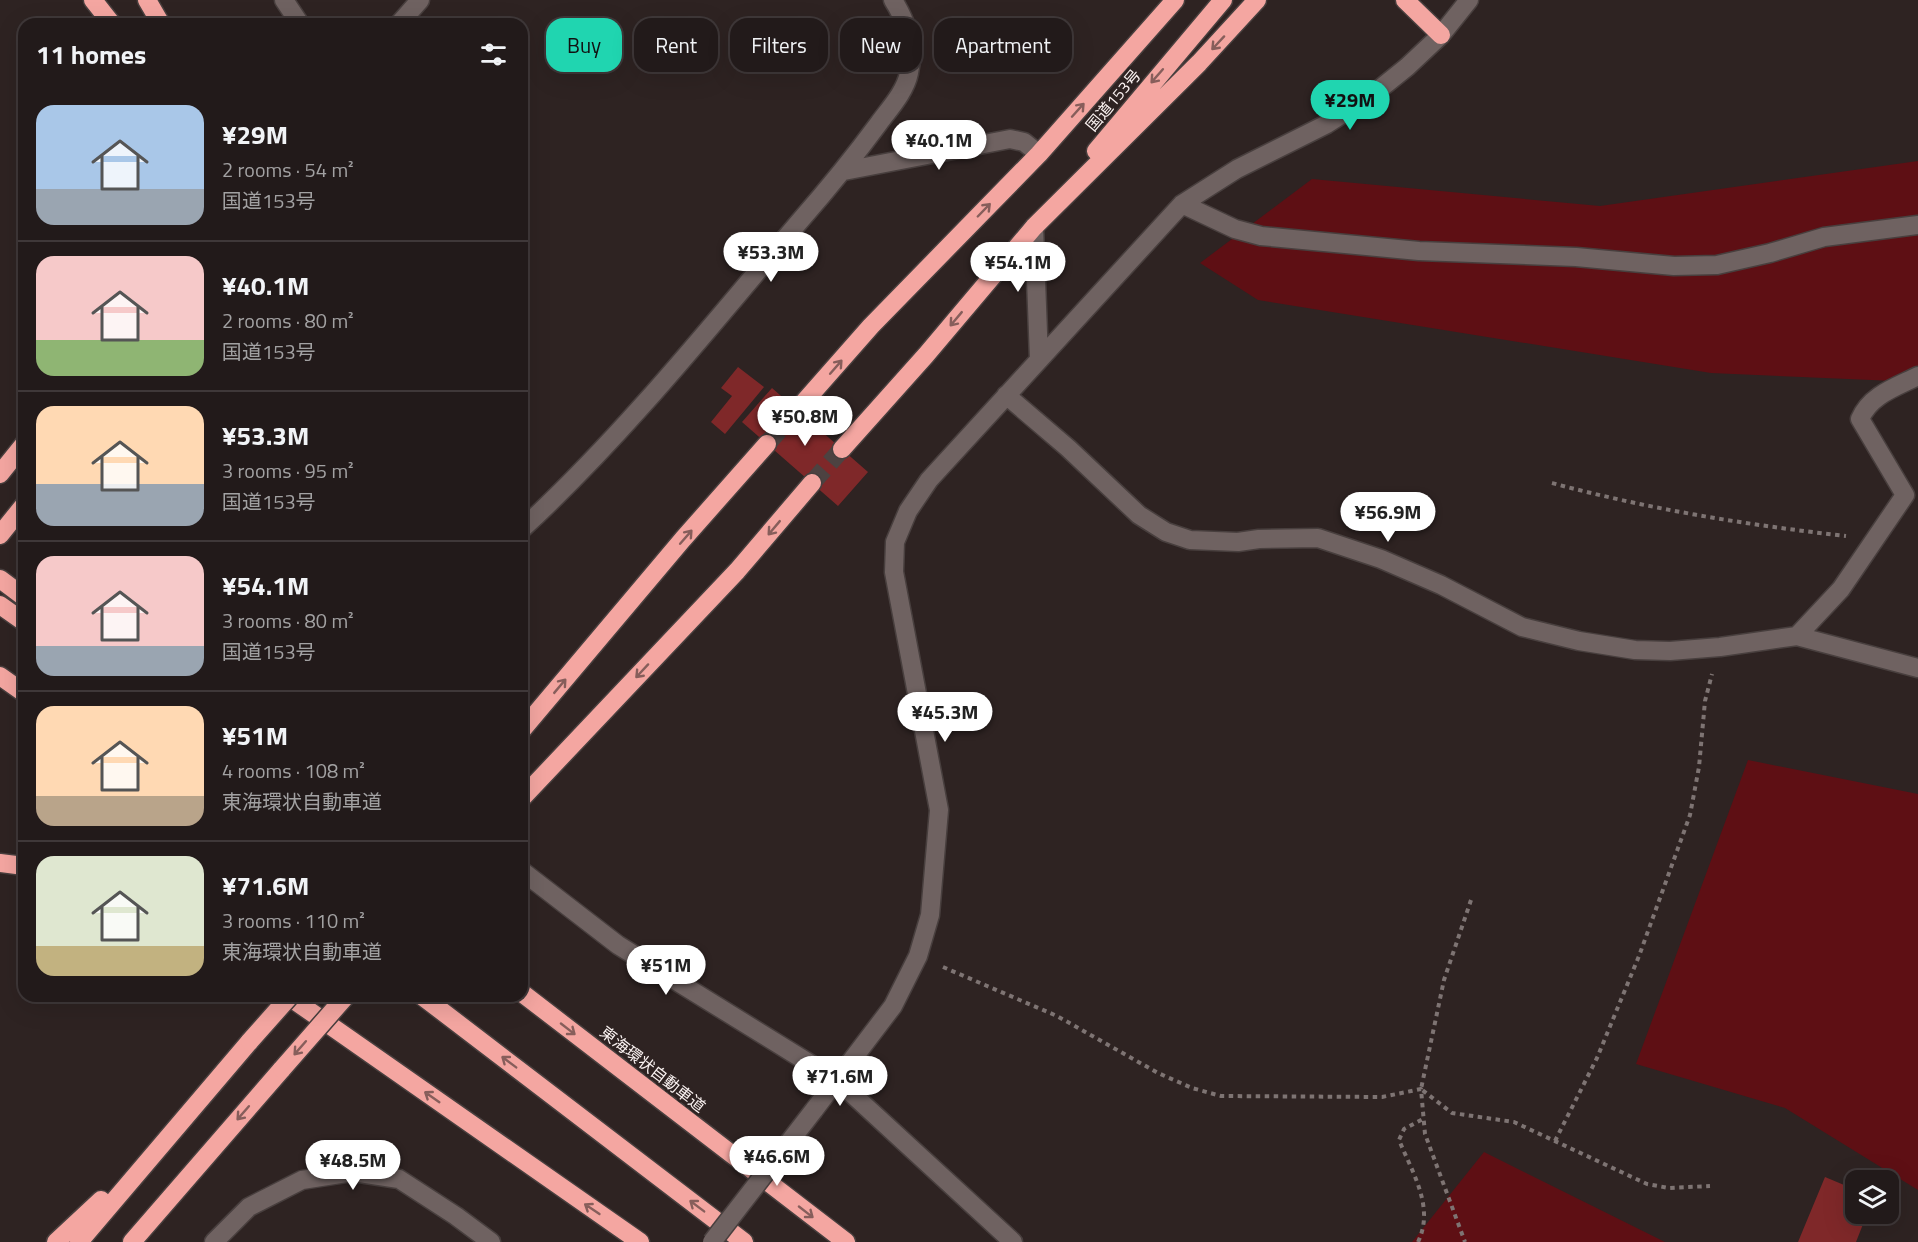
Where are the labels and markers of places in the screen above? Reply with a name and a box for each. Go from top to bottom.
pin: ¥29M [1314,80,1386,131]
pin: ¥40.1M [890,120,988,171]
pin: ¥53.3M [722,232,820,283]
pin: ¥54.1M [969,242,1067,293]
pin: ¥50.8M [756,396,854,447]
pin: ¥56.9M [1339,492,1437,543]
pin: ¥45.3M [896,692,994,743]
pin: ¥51M [630,945,702,996]
pin: ¥71.6M [791,1056,889,1107]
pin: ¥46.6M [728,1136,826,1187]
pin: ¥48.5M [304,1140,402,1191]

